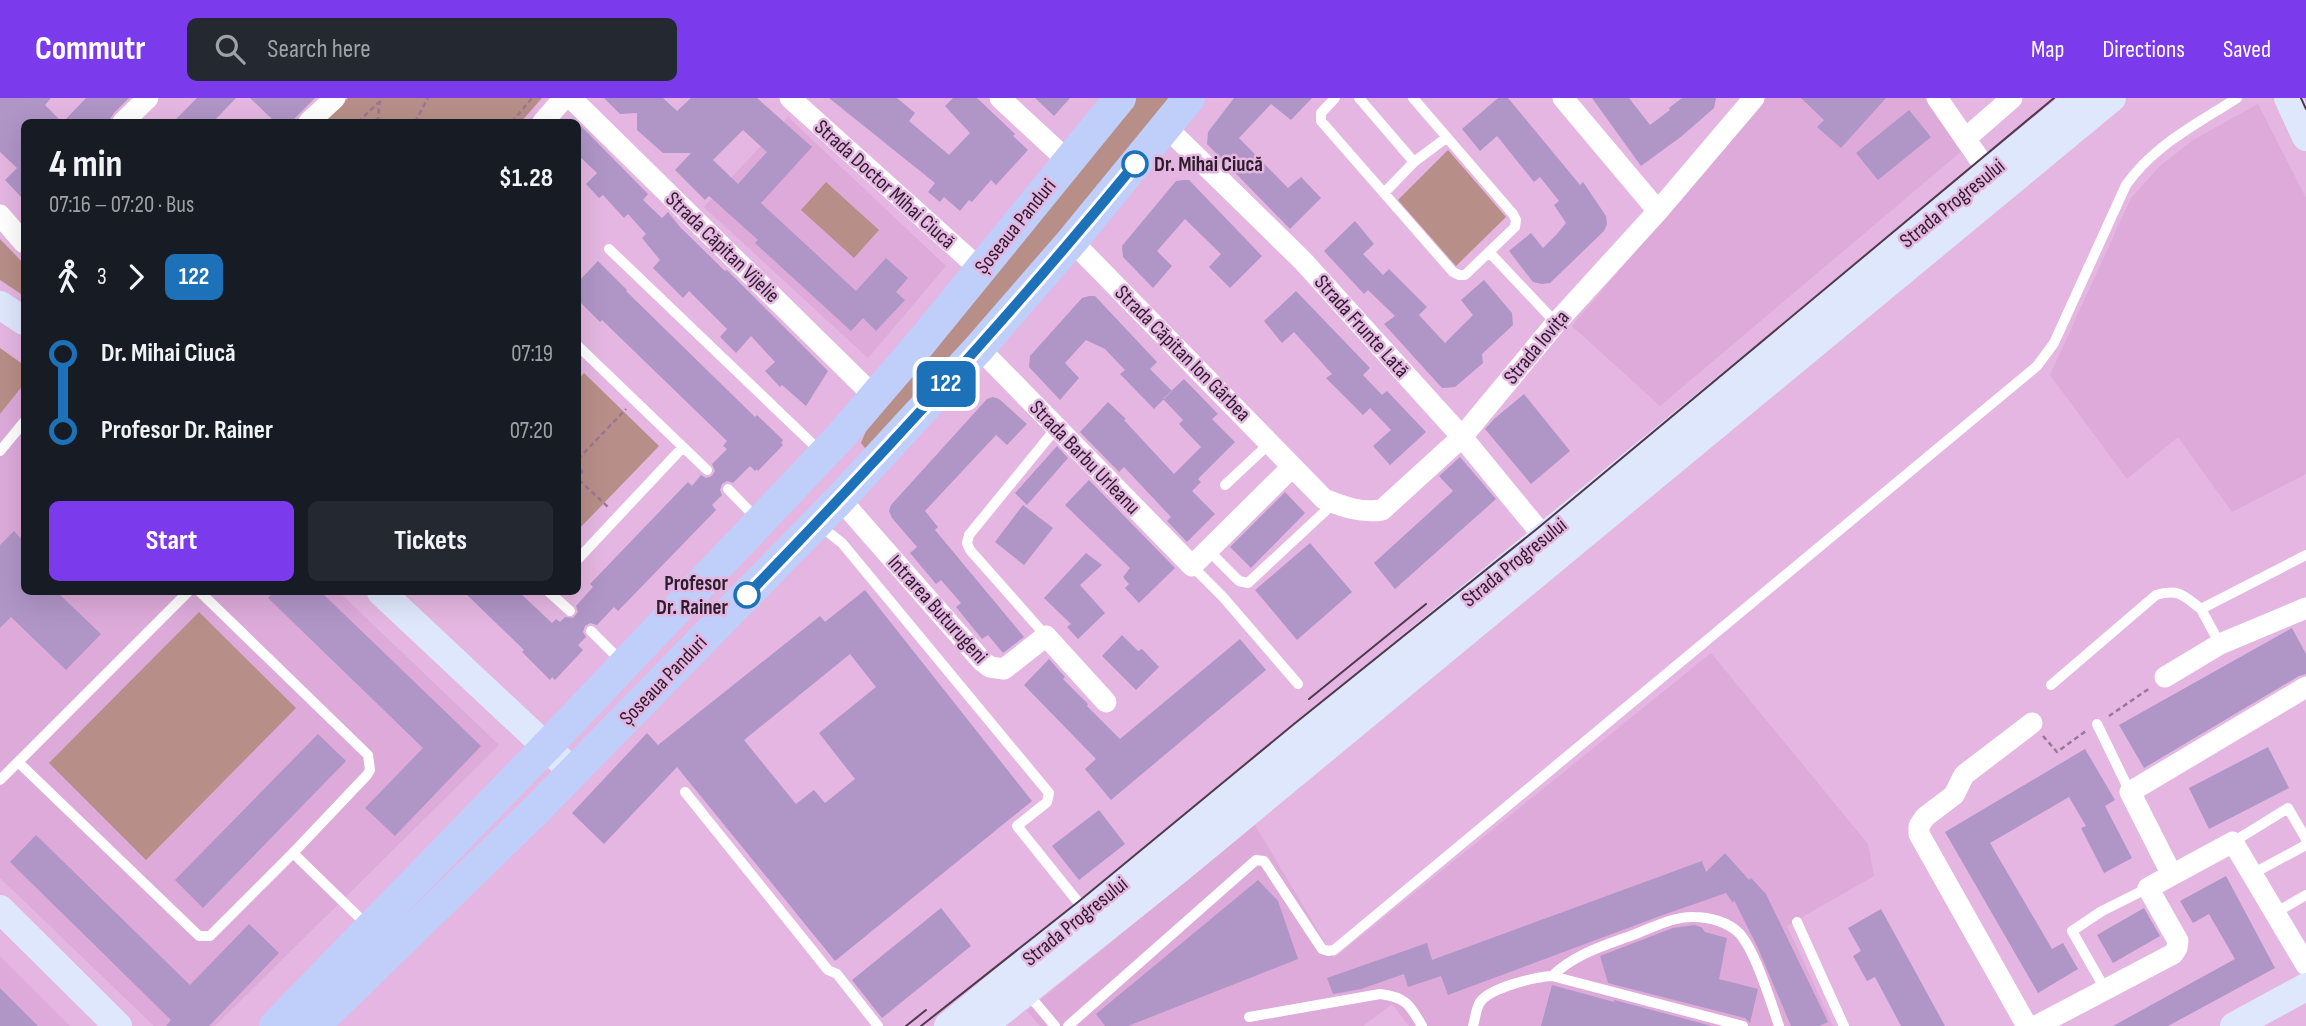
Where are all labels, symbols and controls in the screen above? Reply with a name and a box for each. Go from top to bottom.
search box [187,18,677,81]
text: Commutr [35,29,145,69]
icon: search [211,30,249,68]
text: Search here [267,34,371,65]
text: Map [2031,35,2064,64]
text: Directions [2102,35,2185,64]
text: Saved [2223,35,2271,64]
street label: Strada Doctor Mihai Ciucă [809,115,960,254]
text: 4 min [49,142,122,187]
marker: Dr. Mihai Ciucă [1122,151,1148,177]
place label: Dr. Mihai Ciucă [1154,152,1263,177]
street label: Strada Progresului [1895,153,2010,253]
text: $1.28 [499,163,553,194]
street label: Șoseaua Panduri [969,174,1061,279]
street label: Strada Căpitan Vijelie [660,187,785,308]
text: 07:16 – 07:20 · Bus [49,191,194,219]
icon: walk [49,258,87,296]
icon: forward [117,258,155,296]
text: 122 [179,262,209,291]
text: 3 [97,263,107,291]
street label: Strada Frunte Lată [1309,270,1414,383]
street label: Strada Căpitan Ion Gârbea [1110,280,1256,426]
street label: Strada Iovița [1498,305,1574,389]
text: Dr. Mihai Ciucă [101,338,236,369]
text: 07:19 [511,340,553,368]
line badge: 122 [906,361,986,407]
text: 122 [931,369,961,398]
street label: Strada Barbu Urleanu [1024,395,1145,519]
text: Profesor Dr. Rainer [101,415,273,446]
text: 07:20 [510,417,553,445]
button: Start [49,501,294,581]
button: Tickets [308,501,553,581]
street label: Strada Progresului [1457,512,1572,612]
street label: Intrarea Buturugeni [883,550,993,669]
place label: Profesor Dr. Rainer [656,571,729,620]
marker: Profesor Dr. Rainer [734,582,760,608]
street label: Șoseaua Panduri [614,630,712,730]
street label: Strada Progresului [1018,871,1133,971]

